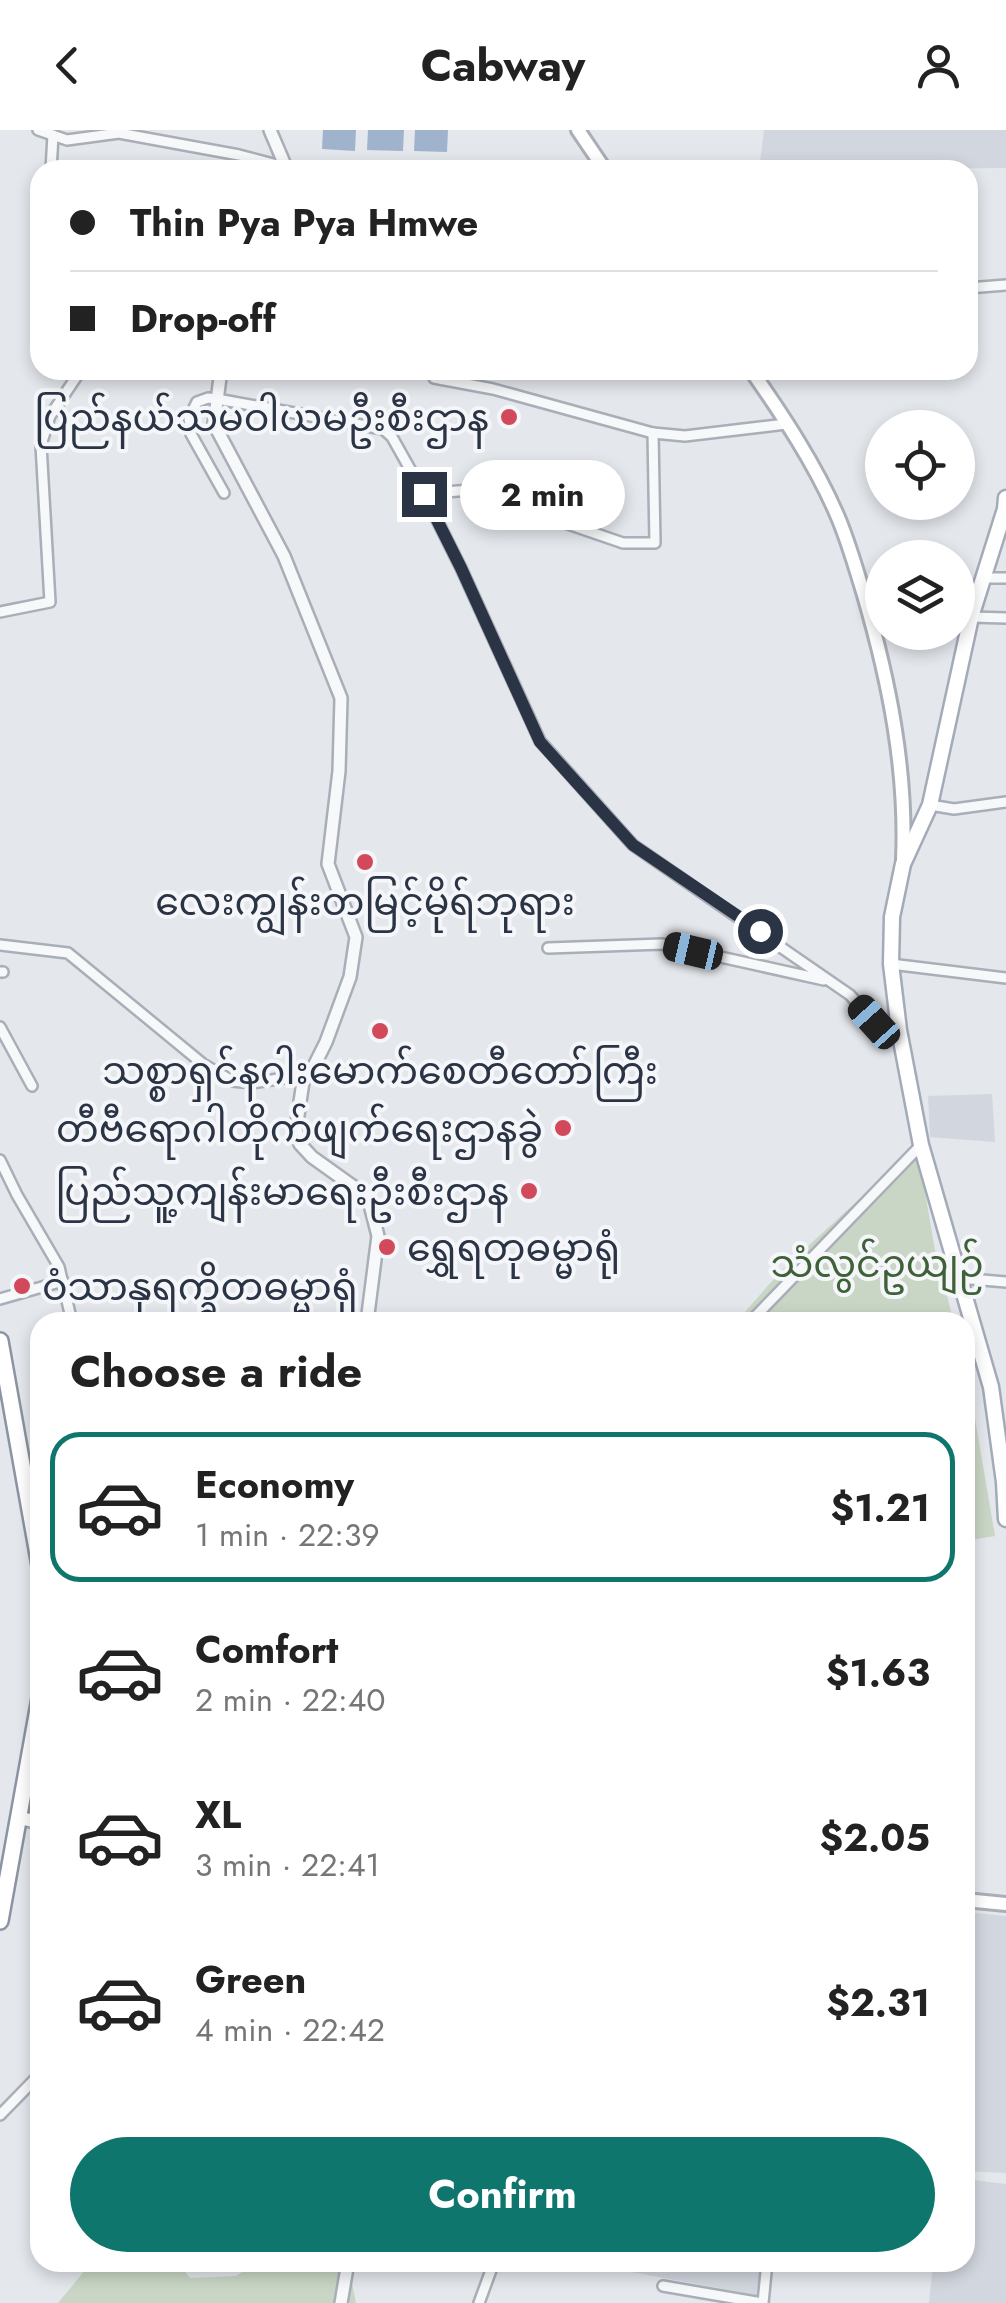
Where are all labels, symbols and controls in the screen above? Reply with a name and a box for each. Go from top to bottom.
text: Cabway [421,33,585,98]
icon: back [40,38,95,93]
icon: person [911,38,966,93]
text: Thin Pya Pya Hmwe [130,195,478,250]
text: Drop-off [130,291,276,346]
place label: ပြည်နယ်သမဝါယမဦးစီးဌာန [34,390,489,449]
marker: ပြည်နယ်သမဝါယမဦးစီးဌာန [498,406,520,428]
map controls [865,410,975,650]
button: locate [865,410,975,520]
callout: 2 min [459,459,624,529]
route end [402,472,447,517]
text: 2 min [500,472,585,518]
button: layers [865,540,975,650]
marker: လေးကျွန်းတမြင့်မိုရ်ဘုရား [354,851,376,873]
place label: လေးကျွန်းတမြင့်မိုရ်ဘုရား [155,874,575,936]
route start [738,909,783,954]
car [660,930,726,972]
car [843,990,905,1054]
marker: သစ္စာရှင်နဂါးမောက်စေတီတော်ကြီး [369,1020,391,1042]
place label: သစ္စာရှင်နဂါးမောက်စေတီတော်ကြီး [102,1043,658,1102]
place label: တီဗီရောဂါတိုက်ဖျက်ရေးဌာနခွဲ [56,1101,543,1160]
marker: တီဗီရောဂါတိုက်ဖျက်ရေးဌာနခွဲ [552,1117,574,1139]
place label: ပြည်သူ့ကျန်းမာရေးဦးစီးဌာန [56,1164,509,1223]
marker: ပြည်သူ့ကျန်းမာရေးဦးစီးဌာန [518,1180,540,1202]
place label: ရွှေရတုဓမ္မာရုံ [407,1220,620,1279]
marker: ရွှေရတုဓမ္မာရုံ [376,1236,398,1258]
park label: သံလွင်ဥယျဉ် [770,1236,984,1295]
place label: ဝံသာနုရက္ခိတဓမ္မာရုံ [42,1259,358,1318]
marker: ဝံသာနုရက္ခိတဓမ္မာရုံ [11,1275,33,1297]
text: Choose a ride [70,1339,362,1404]
text: Economy [195,1457,354,1512]
icon: car [75,1462,165,1552]
text: $1.21 [831,1480,930,1535]
text: 1 min · 22:39 [195,1512,380,1558]
text: Comfort [195,1622,338,1677]
icon: car [75,1627,165,1717]
text: $1.63 [826,1645,930,1700]
text: 2 min · 22:40 [195,1677,386,1723]
text: XL [195,1787,241,1842]
icon: car [75,1792,165,1882]
text: $2.05 [820,1810,930,1865]
text: 3 min · 22:41 [195,1842,380,1888]
text: Green [195,1952,306,2007]
icon: car [75,1957,165,2047]
text: $2.31 [826,1975,930,2030]
text: 4 min · 22:42 [195,2007,385,2053]
button: Confirm [70,2137,935,2252]

